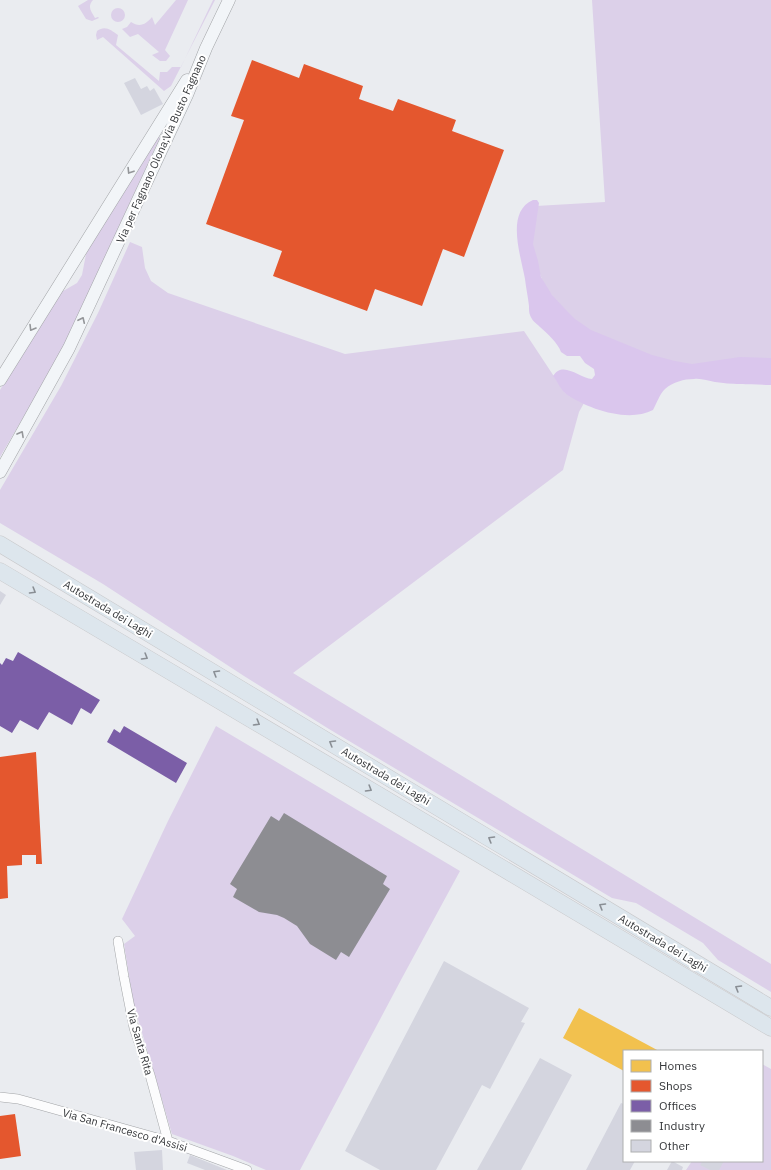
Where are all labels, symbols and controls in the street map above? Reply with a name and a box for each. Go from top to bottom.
street label: Via per Fagnano Olona;Via Busto Fagnano [113,53,209,245]
one-way arrow [127,167,135,174]
one-way arrow [78,316,86,323]
one-way arrow [29,324,36,331]
one-way arrow [17,431,24,438]
street label: Autostrada dei Laghi [61,577,155,641]
one-way arrow [29,586,36,593]
one-way arrow [141,653,148,660]
one-way arrow [213,671,220,678]
one-way arrow [253,719,260,726]
one-way arrow [329,740,336,748]
street label: Autostrada dei Laghi [339,744,433,808]
one-way arrow [365,785,372,792]
one-way arrow [488,836,495,844]
one-way arrow [599,903,606,911]
street label: Autostrada dei Laghi [616,911,710,975]
one-way arrow [735,985,742,992]
street label: Via Santa Rita [124,1007,156,1077]
legend [623,1050,763,1162]
text: Homes [659,1058,697,1073]
text: Shops [659,1078,692,1093]
text: Offices [659,1098,697,1113]
street label: Via San Francesco d'Assisi [61,1105,189,1155]
text: Industry [659,1118,705,1133]
text: Other [659,1138,690,1153]

